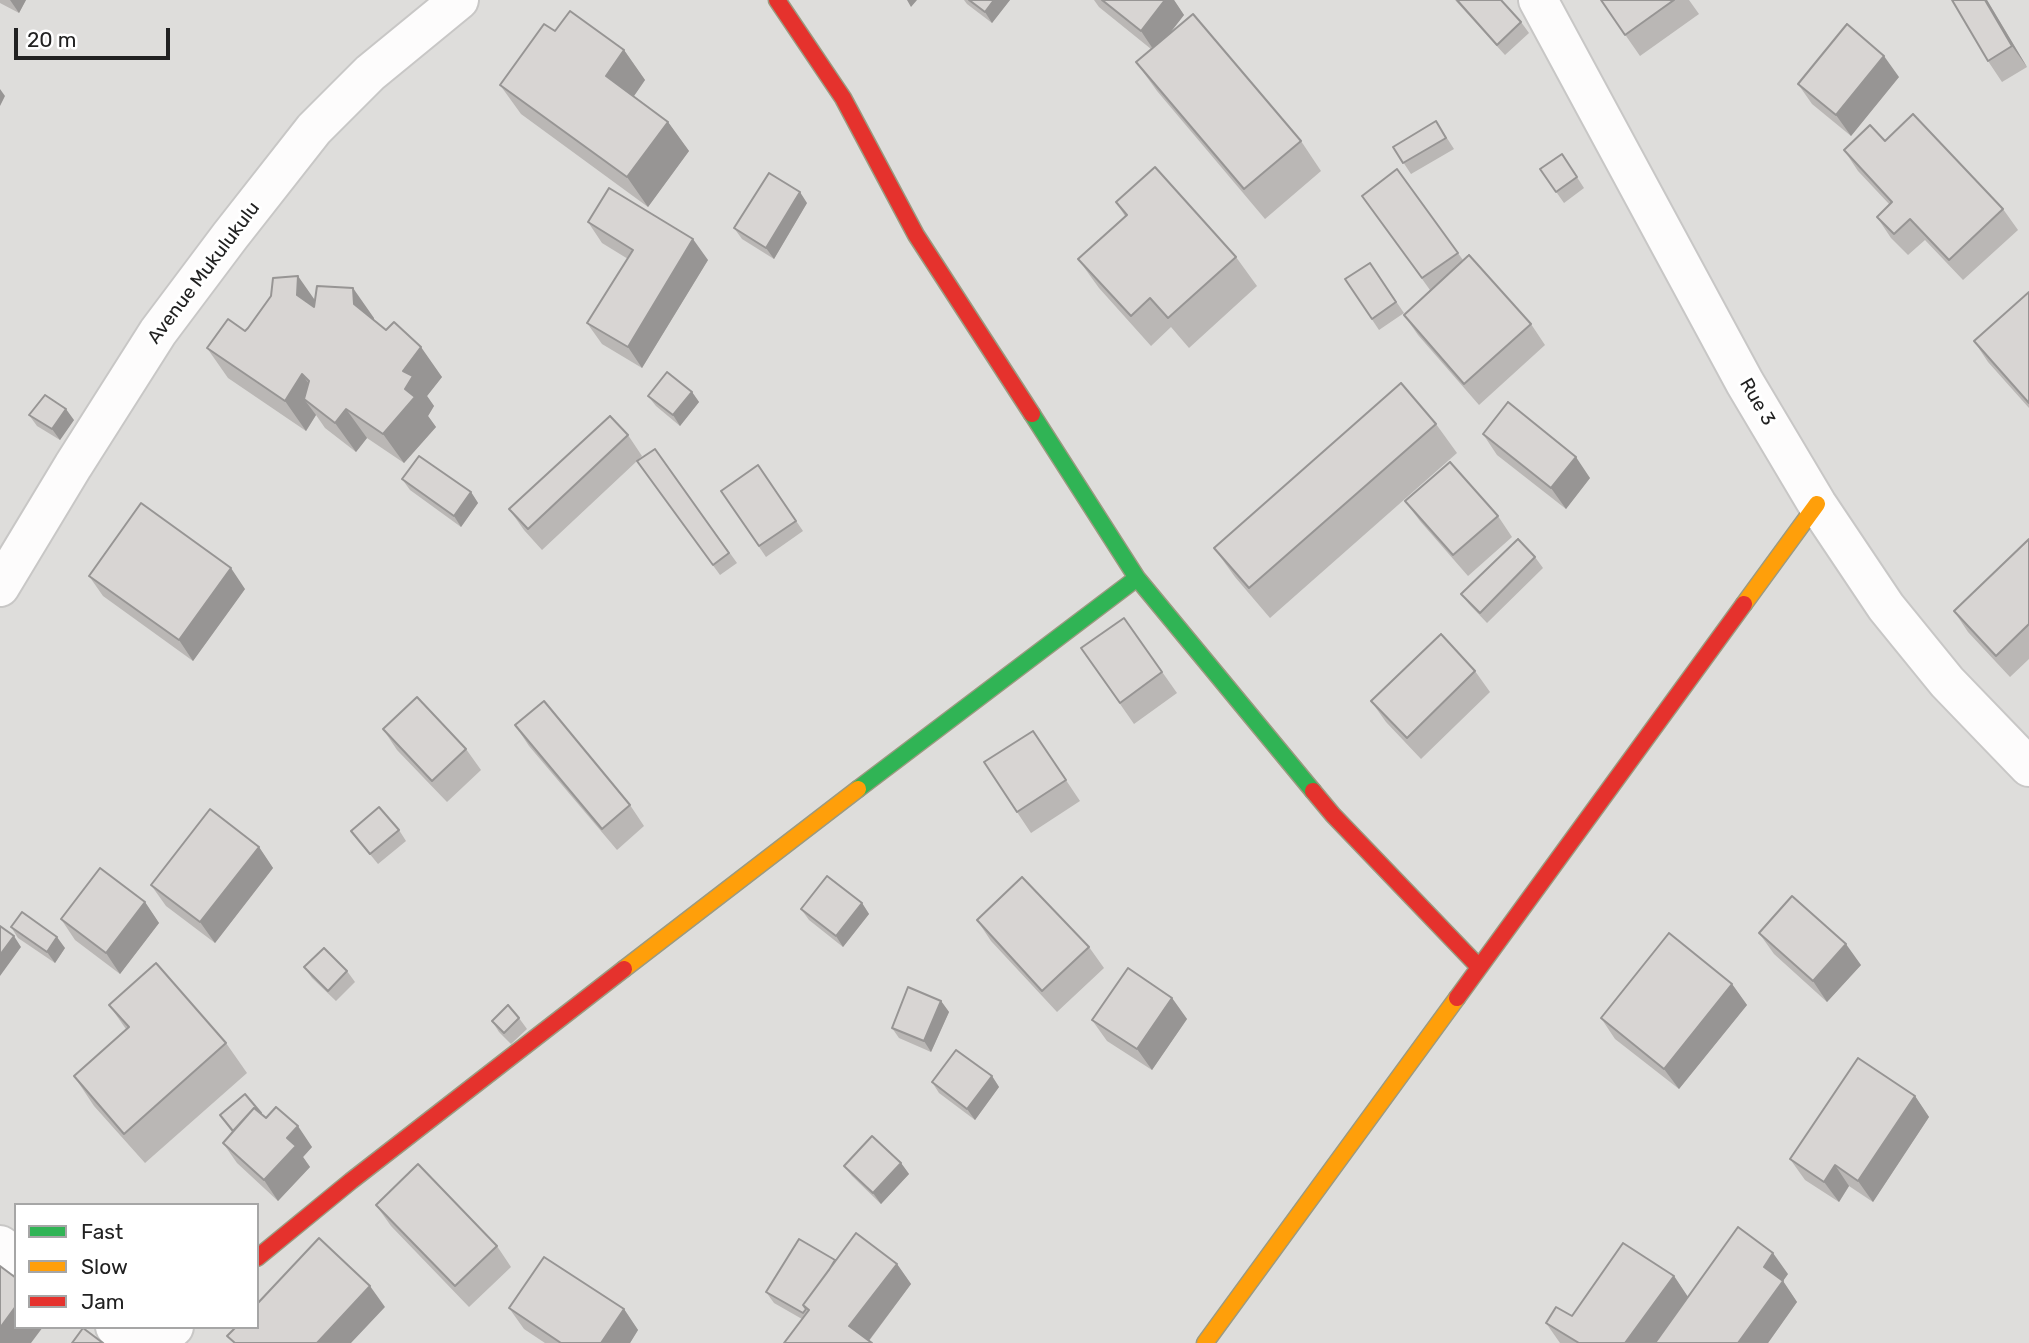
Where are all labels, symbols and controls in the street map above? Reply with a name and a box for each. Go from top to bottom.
scale bar [18,14,173,58]
text: 20 m [27,27,76,52]
street label: Avenue Mukulukulu [143,197,265,349]
street label: Rue 3 [1734,374,1780,430]
legend [14,1203,259,1329]
text: Fast [81,1219,123,1244]
text: Slow [81,1254,128,1279]
text: Jam [81,1289,125,1314]

